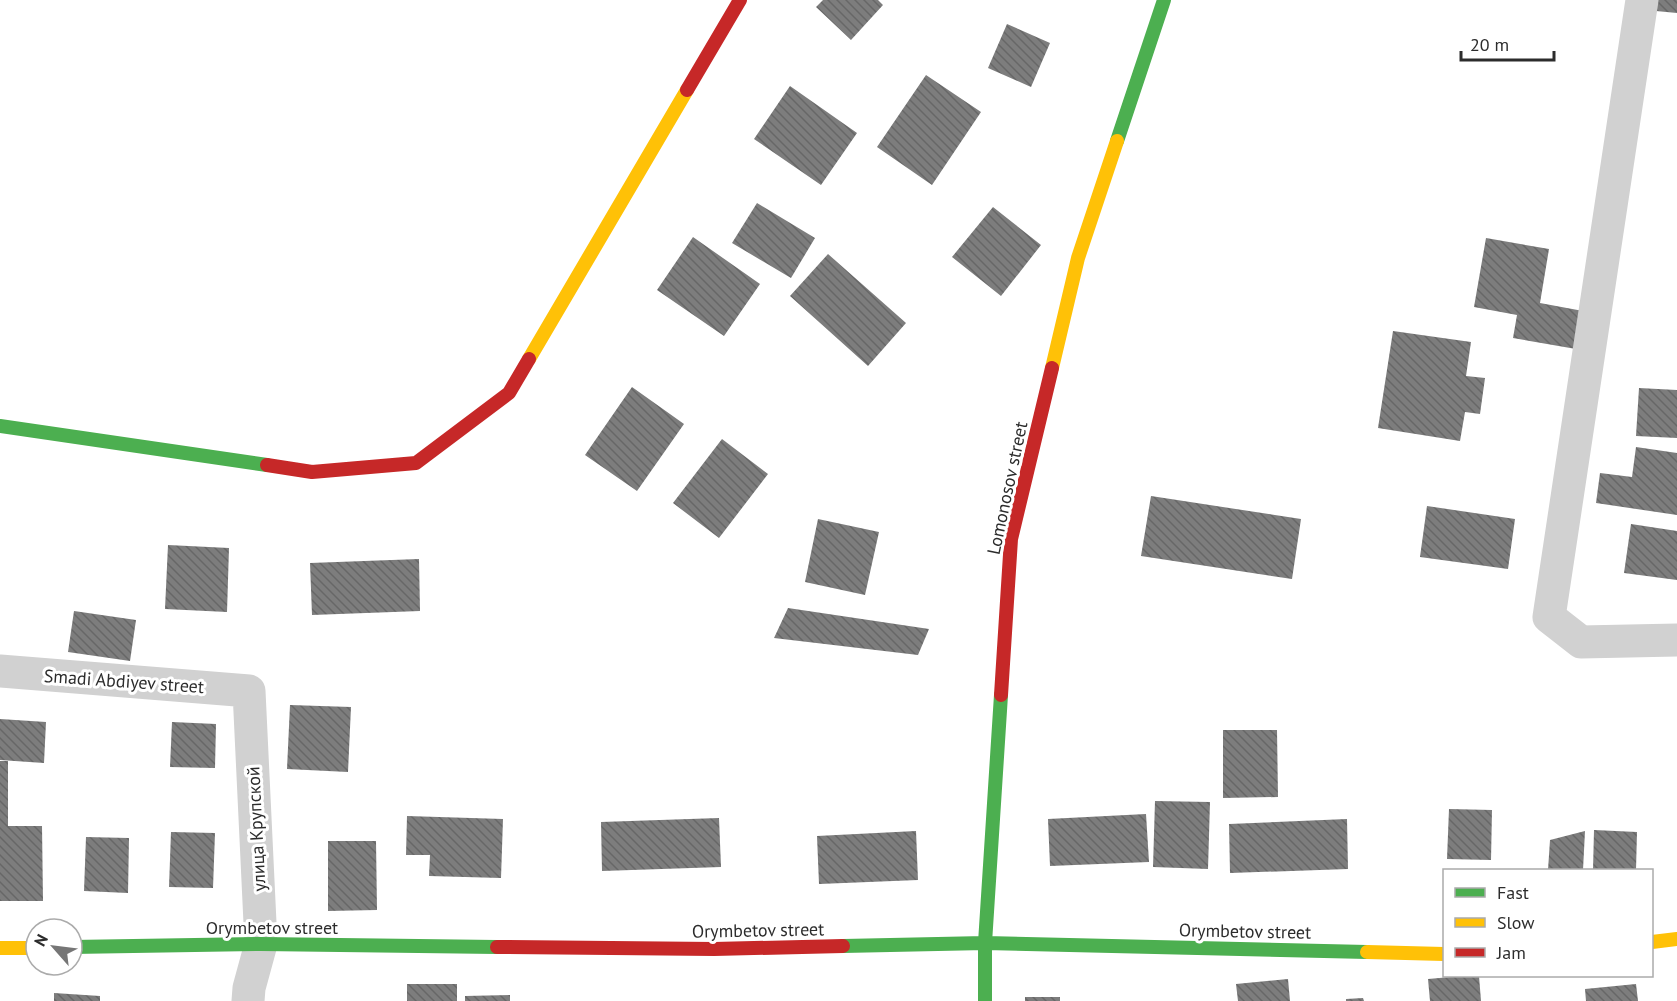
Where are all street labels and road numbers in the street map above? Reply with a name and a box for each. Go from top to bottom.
street label: Lomonosov street [982,419,1032,557]
street label: Smadi Abdiyev street [43,664,205,698]
street label: улица Крупской [241,766,271,892]
street label: Orymbetov street [206,916,338,939]
street label: Orymbetov street [692,917,824,943]
street label: Orymbetov street [1179,918,1311,944]

